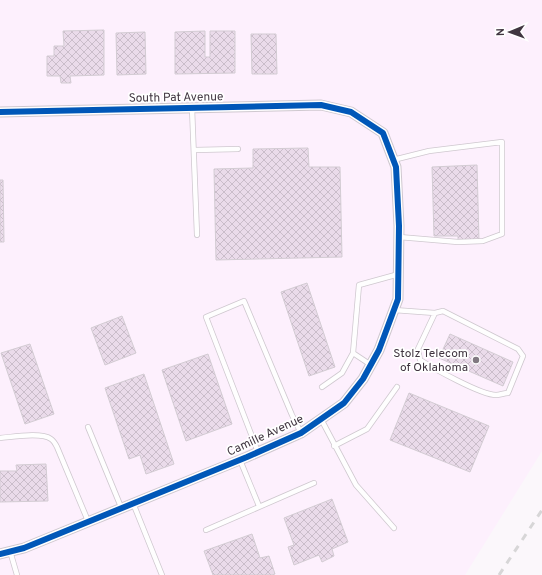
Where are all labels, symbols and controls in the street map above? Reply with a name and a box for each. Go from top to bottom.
north arrow [490,12,530,52]
text: N [494,28,508,36]
street label: South Pat Avenue [129,89,224,107]
place label: Stolz Telecom of Oklahoma [393,346,468,376]
marker: Stolz Telecom of Oklahoma [471,355,481,365]
street label: Camille Avenue [225,411,306,461]

